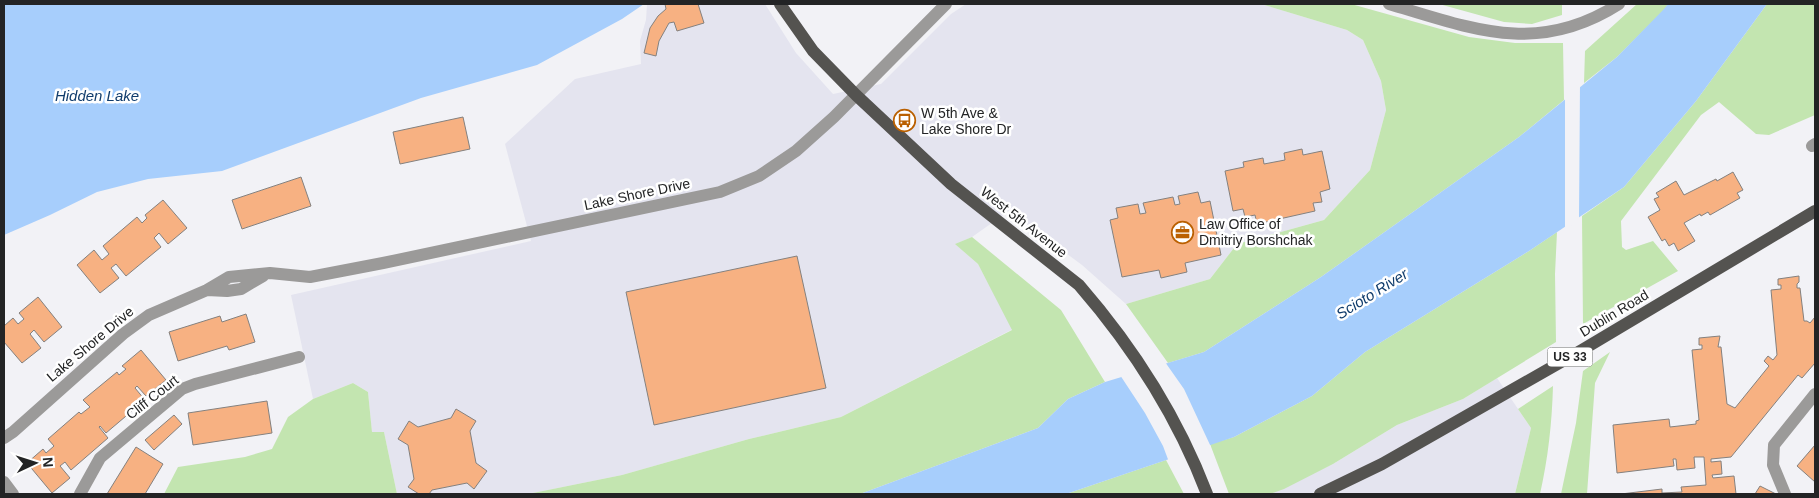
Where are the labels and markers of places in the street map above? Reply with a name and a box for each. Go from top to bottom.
place label: W 5th Ave & Lake Shore Dr [921,105,1012,137]
bus stop icon: W 5th Ave & Lake Shore Dr [893,109,917,133]
place label: Law Office of Dmitriy Borshchak [1199,216,1314,248]
office icon: Law Office of Dmitriy Borshchak [1171,220,1195,244]

